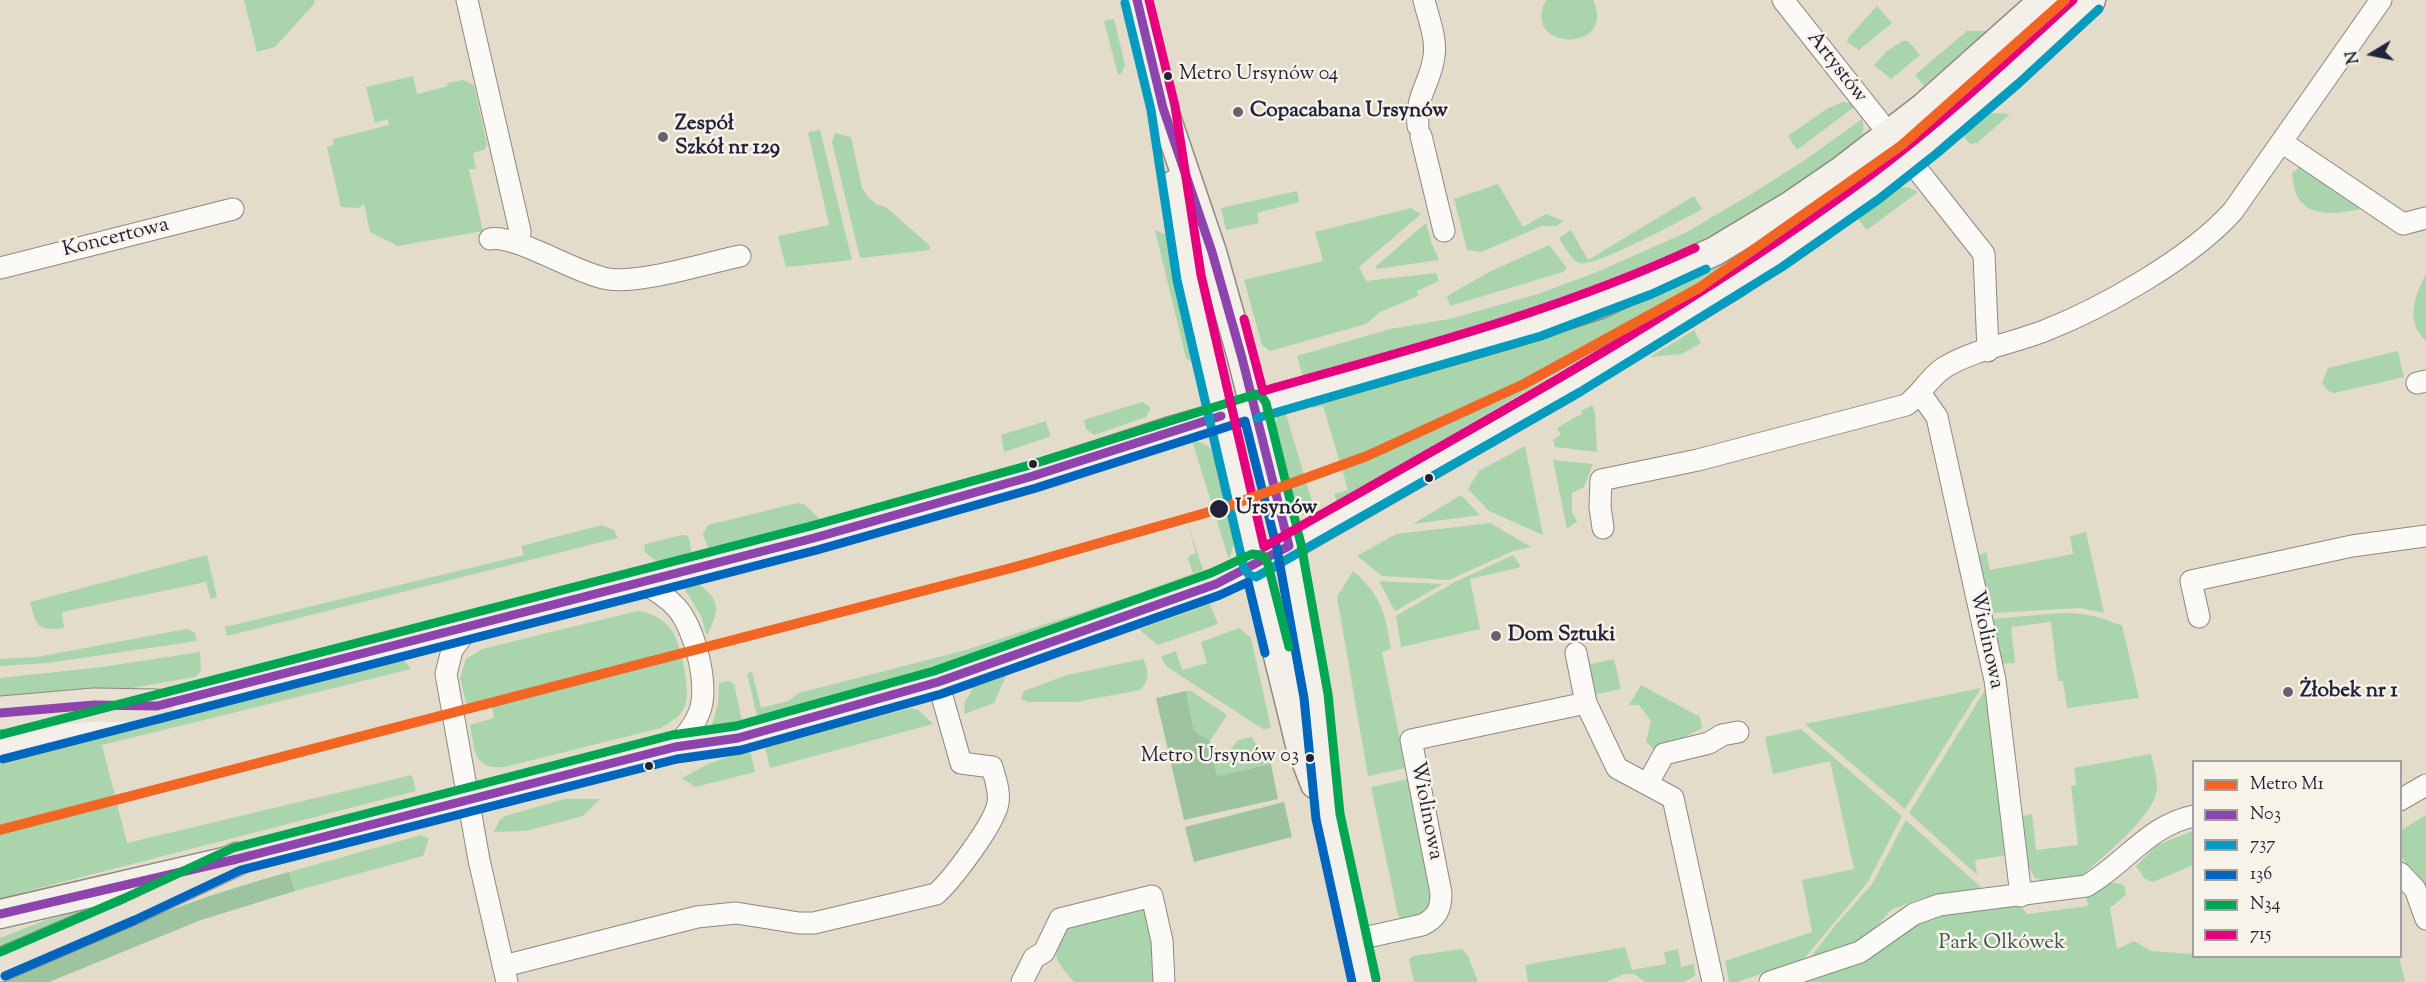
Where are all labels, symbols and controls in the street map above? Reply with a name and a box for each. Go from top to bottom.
north arrow [2342,24,2402,84]
street label: Artystów [1800,27,1872,109]
text: N [2341,49,2366,66]
place label: Metro Ursynów 04 [1179,64,1338,88]
marker: Metro Ursynów 04 [1162,70,1174,82]
place label: Copacabana Ursynów [1250,99,1448,125]
marker: Copacabana Ursynów [1231,105,1245,119]
place label: Zespół Szkół nr 129 [675,112,780,162]
marker: Zespół Szkół nr 129 [656,130,670,144]
street label: Koncertowa [60,214,172,264]
unlabelled marker [1027,458,1039,470]
unlabelled marker [1423,472,1435,484]
place label: Ursynów [1235,496,1317,522]
marker: Ursynów [1208,498,1230,520]
street label: Wiolinowa [1962,589,2008,691]
place label: Dom Sztuki [1508,623,1615,649]
marker: Dom Sztuki [1489,629,1503,643]
place label: Żłobek nr 1 [2300,679,2398,705]
marker: Żłobek nr 1 [2281,685,2295,699]
place label: Metro Ursynów 03 [1141,746,1299,770]
marker: Metro Ursynów 03 [1304,752,1316,764]
unlabelled marker [643,760,655,772]
street label: Wiolinowa [1403,760,1447,862]
legend [2192,760,2402,958]
text: Metro M1 [2250,772,2324,798]
text: N03 [2250,802,2281,828]
text: 737 [2250,832,2275,858]
text: 136 [2250,862,2272,888]
text: N34 [2250,892,2281,918]
text: 715 [2250,922,2271,948]
park label: Park Olkówek [1939,931,2065,957]

